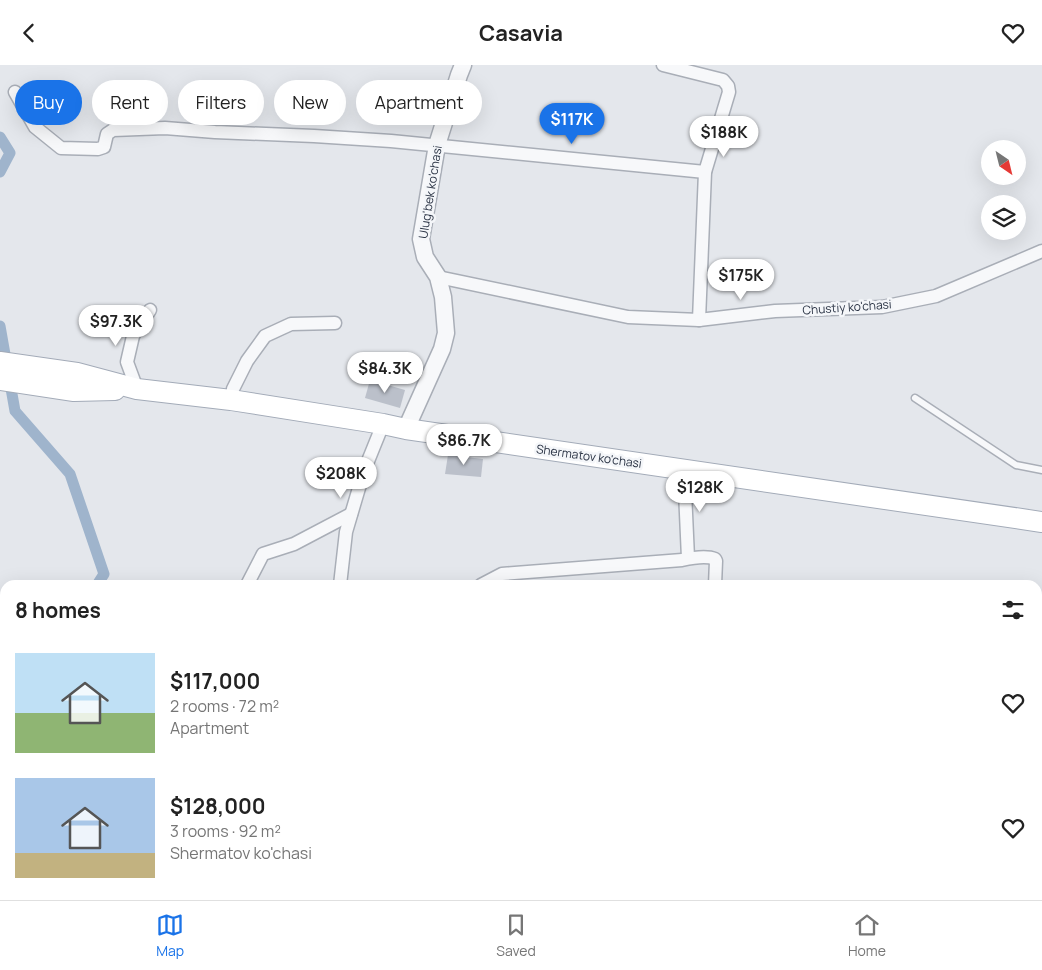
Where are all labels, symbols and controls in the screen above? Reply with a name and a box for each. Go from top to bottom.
text: Casavia [479,18,563,48]
icon: back [15,19,43,47]
icon: heart [999,19,1027,47]
chip: Buy [15,80,82,125]
chip: Rent [92,80,168,125]
chip: Filters [178,80,264,125]
chip: New [274,80,346,125]
chip: Apartment [356,80,482,125]
pin: $117K [537,103,607,145]
text: $117K [551,108,593,130]
pin: $188K [689,116,759,158]
text: $188K [700,121,748,143]
north arrow [981,140,1026,185]
map controls [981,140,1026,240]
street label: Ulug'bek ko'chasi [414,144,446,240]
button: layers [981,195,1026,240]
pin: $175K [706,259,776,301]
text: $175K [718,264,764,286]
street label: Chustiy ko'chasi [802,295,892,319]
pin: $97.3K [75,305,157,347]
text: $97.3K [90,310,142,332]
pin: $84.3K [344,351,426,394]
text: $84.3K [358,357,412,379]
pin: $86.7K [423,423,505,466]
text: $86.7K [437,429,491,451]
street label: Shermatov ko'chasi [535,440,643,472]
pin: $208K [306,457,376,499]
text: $208K [316,462,366,484]
pin: $128K [665,471,735,513]
text: $128K [677,476,723,498]
text: 8 homes [15,596,101,624]
icon: filters [999,596,1027,624]
text: $117,000 [170,667,260,695]
icon: home [55,673,115,733]
icon: heart [999,689,1027,717]
text: 2 rooms · 72 m² [170,695,279,717]
text: Apartment [170,717,249,739]
text: $128,000 [170,792,266,820]
icon: home [55,798,115,858]
icon: heart [999,814,1027,842]
text: 3 rooms · 92 m² [170,820,281,842]
text: Shermatov ko'chasi [170,842,312,864]
tab: Map [156,911,184,960]
tab: Saved [496,911,536,960]
tab: Home [848,911,886,960]

